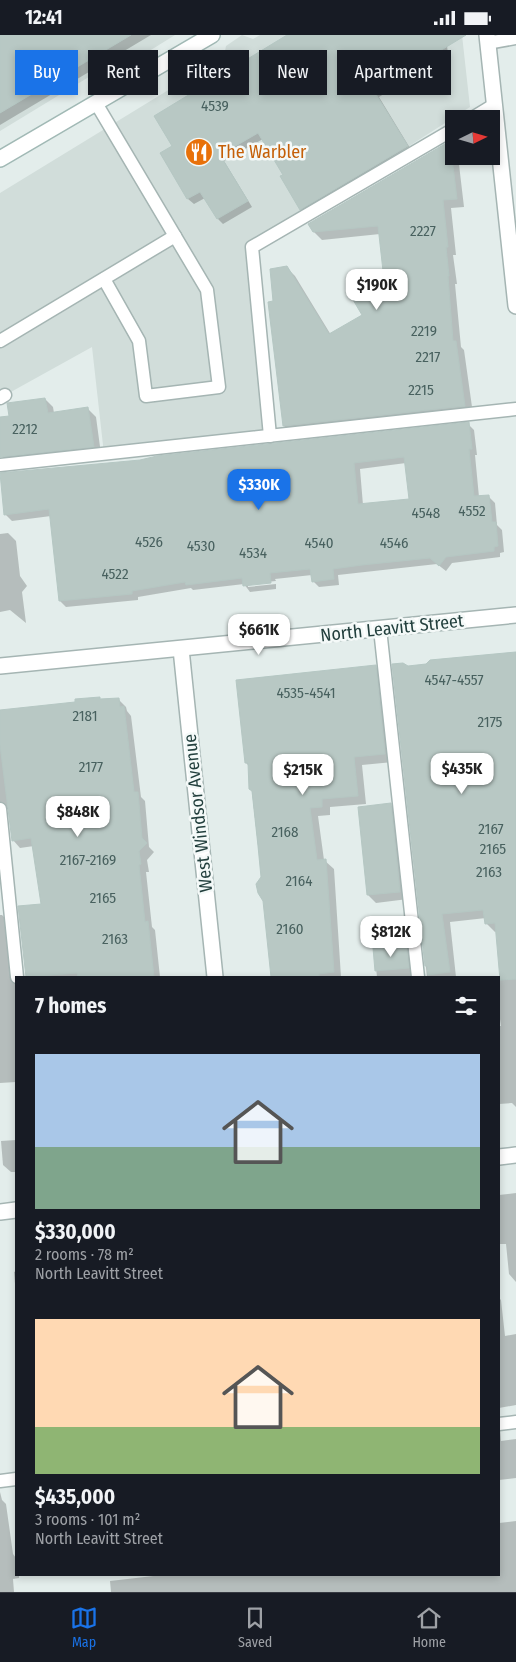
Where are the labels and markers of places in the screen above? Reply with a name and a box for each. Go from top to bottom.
restaurant icon: The Warbler [184,137,214,167]
place label: The Warbler [218,141,307,163]
pin: $190K [342,269,412,311]
pin: $330K [224,469,294,511]
pin: $661K [224,613,294,656]
pin: $215K [268,753,338,796]
pin: $435K [427,753,497,795]
pin: $848K [43,795,113,838]
pin: $812K [356,915,426,958]

